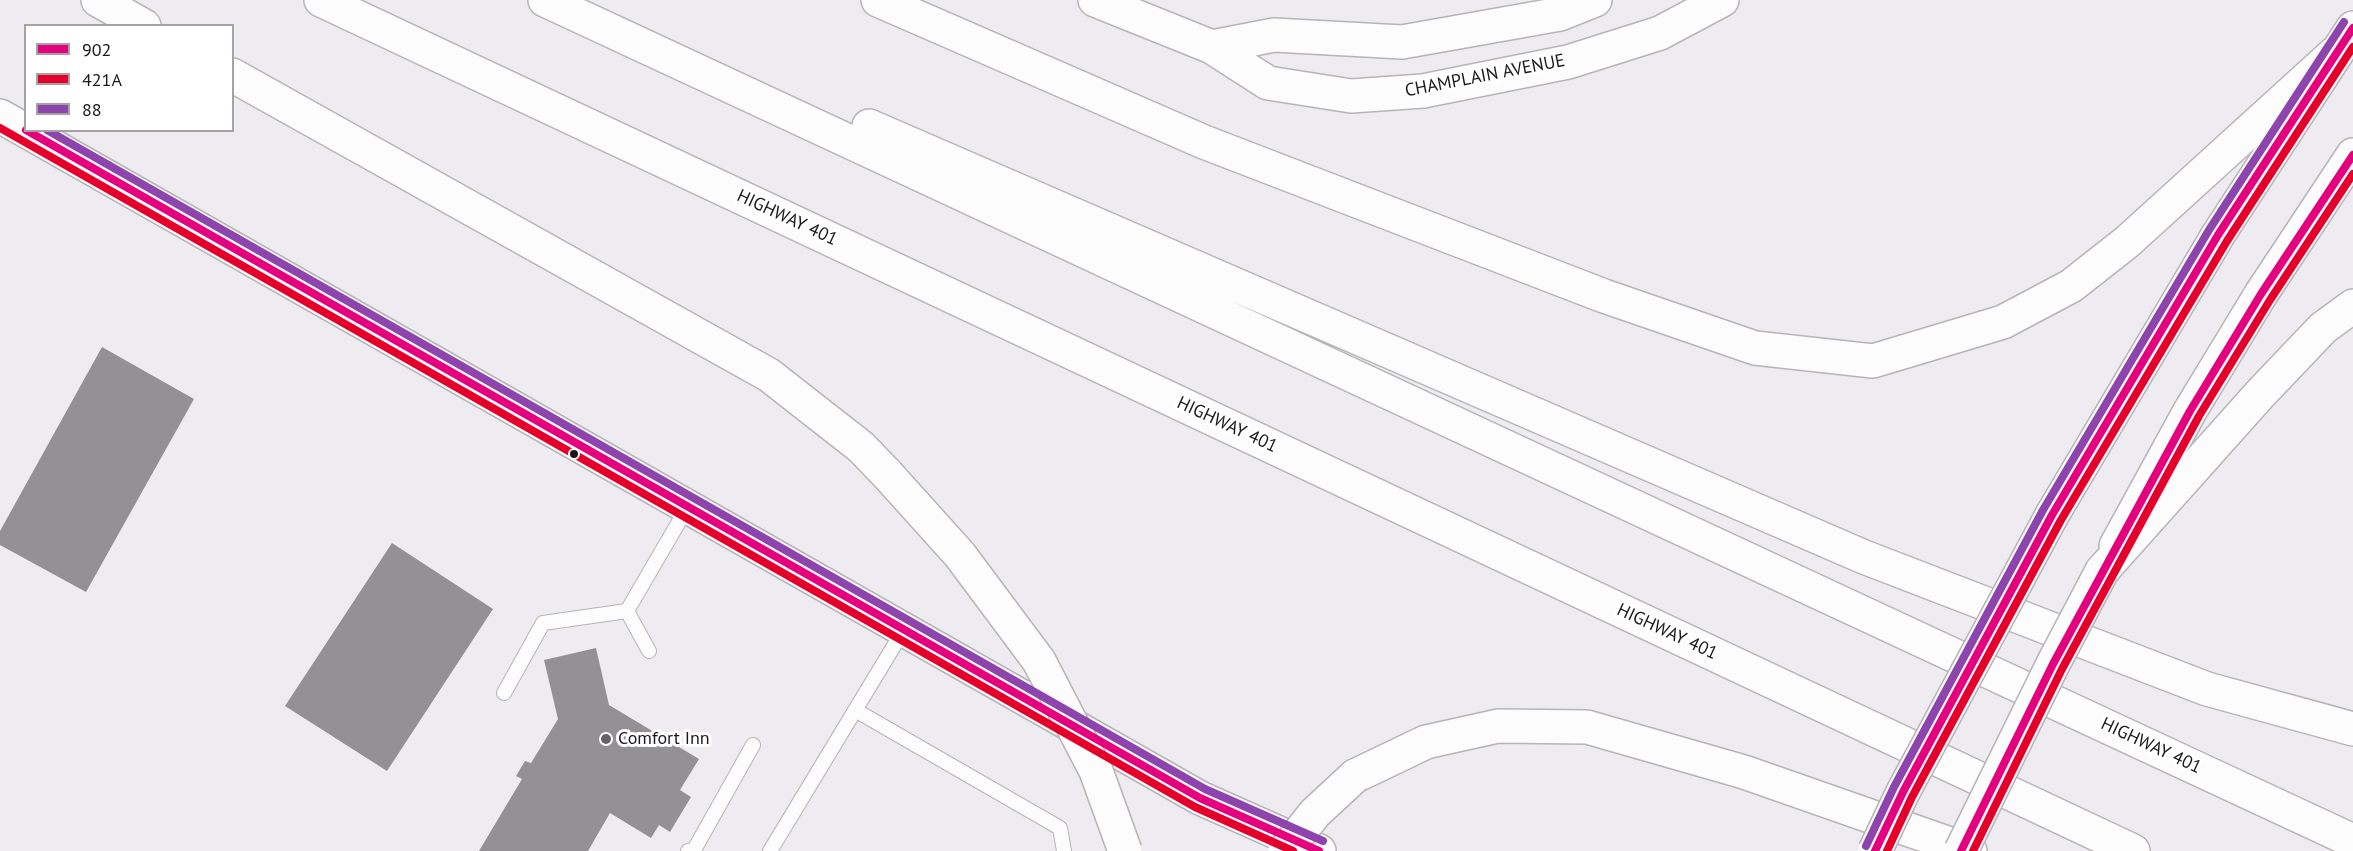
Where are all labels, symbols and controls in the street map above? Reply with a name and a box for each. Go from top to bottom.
legend [24,24,234,132]
text: 902 [82,38,111,61]
street label: CHAMPLAIN AVENUE [1403,50,1567,102]
text: 421A [82,68,122,91]
text: 88 [82,98,102,121]
street label: HIGHWAY 401 [733,185,841,251]
street label: HIGHWAY 401 [1173,392,1281,458]
unlabelled marker [568,448,580,460]
street label: HIGHWAY 401 [1613,599,1721,665]
street label: HIGHWAY 401 [2097,713,2205,779]
place label: Comfort Inn [618,728,710,750]
marker: Comfort Inn [599,732,613,746]

